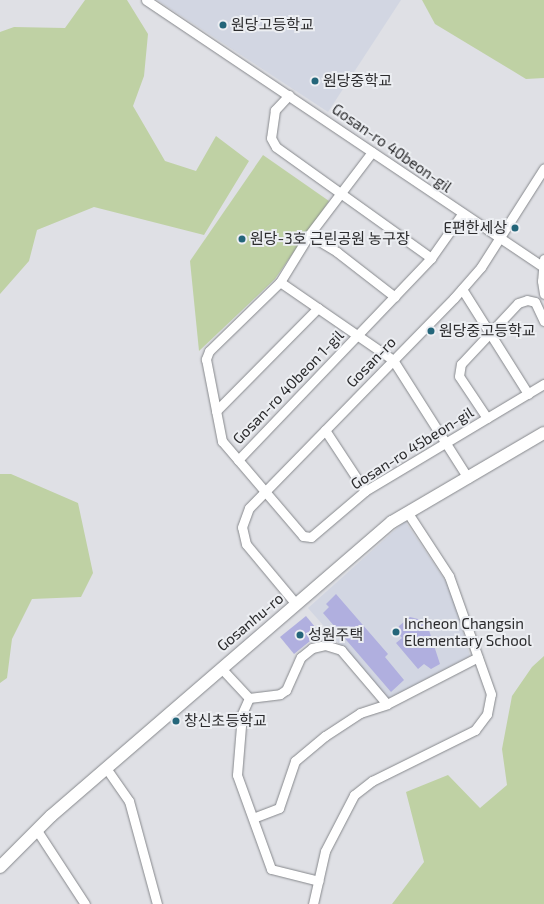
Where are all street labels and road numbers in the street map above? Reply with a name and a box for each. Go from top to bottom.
street label: Gosan-ro 40beon-gil [329,100,455,196]
street label: Gosan-ro 40beon 1-gil [229,326,347,448]
street label: Gosan-ro [342,333,400,391]
street label: Gosan-ro 45beon-gil [347,403,477,493]
street label: Gosanhu-ro [213,589,287,655]

